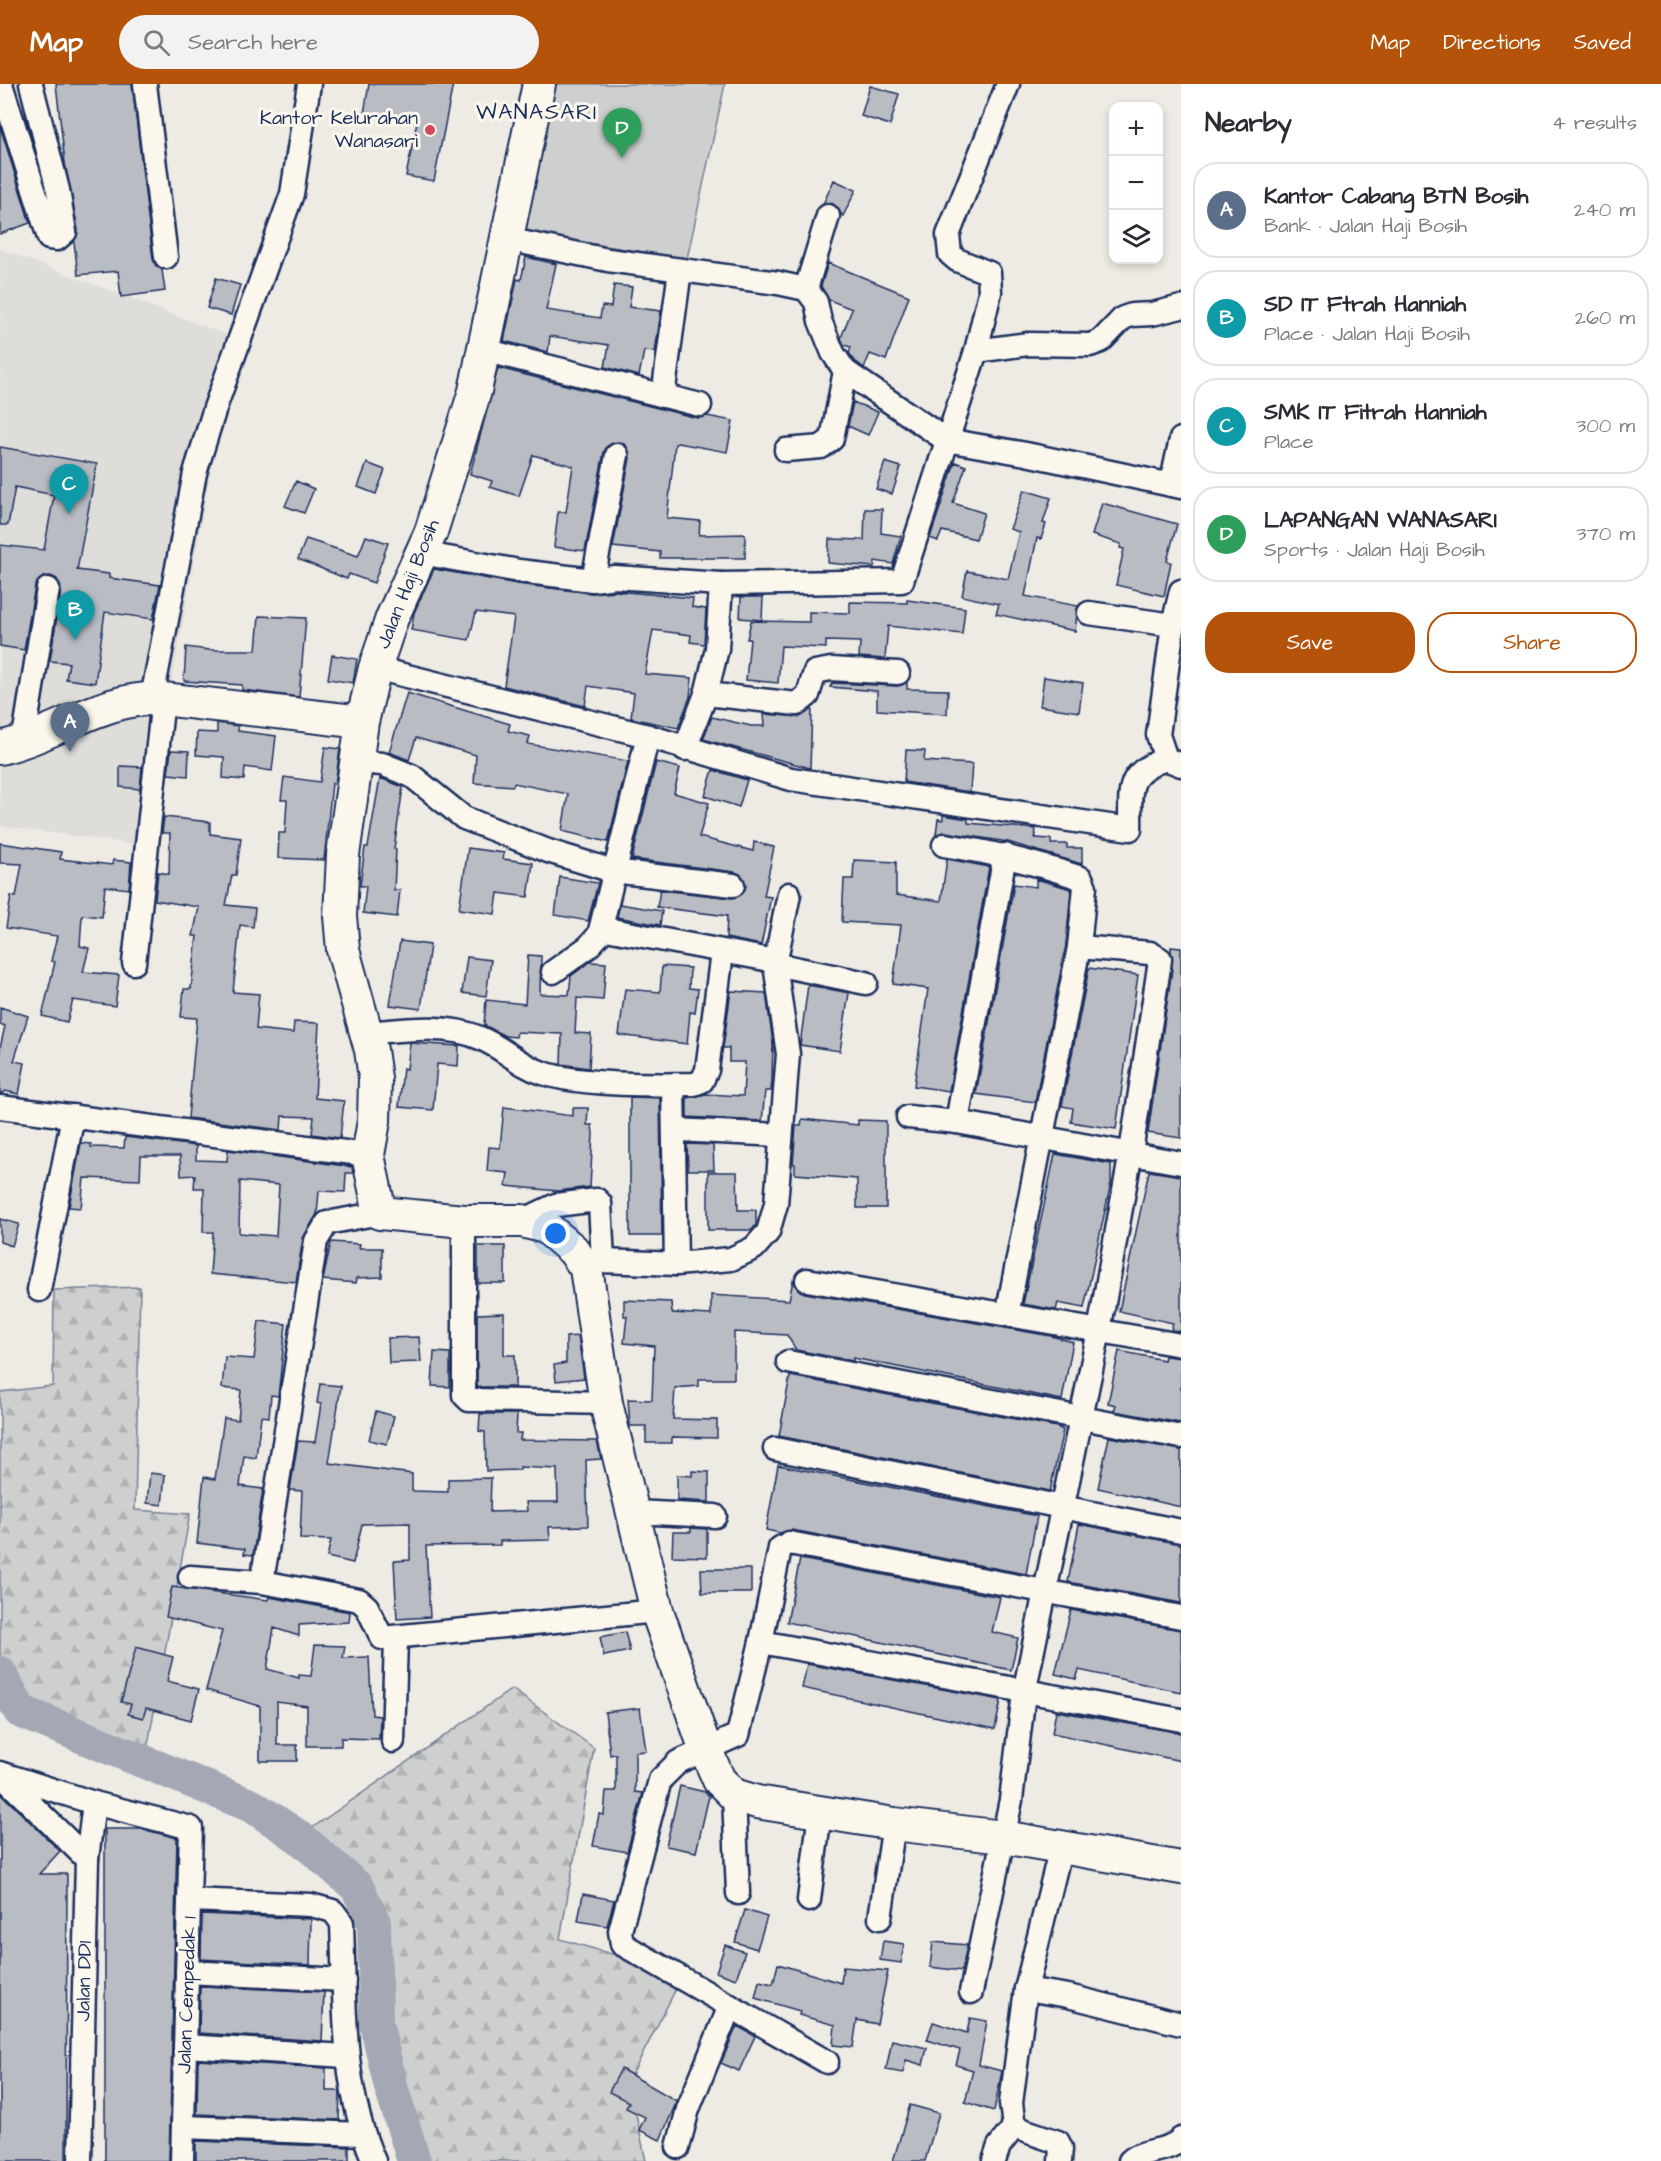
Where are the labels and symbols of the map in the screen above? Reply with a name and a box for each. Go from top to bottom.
district label: WANASARI [476,97,598,128]
place label: Kantor Kelurahan Wanasari [260,104,418,155]
pin: D [602,109,642,158]
marker: Kantor Kelurahan Wanasari [423,123,437,137]
pin: C [50,464,88,514]
street label: Jalan Haji Bosih [369,515,447,653]
pin: B [56,590,94,640]
pin: A [50,702,90,752]
your location [541,1219,570,1248]
street label: Jalan Cempedak 1 [170,1915,204,2074]
street label: Jalan DD1 [69,1940,99,2022]

